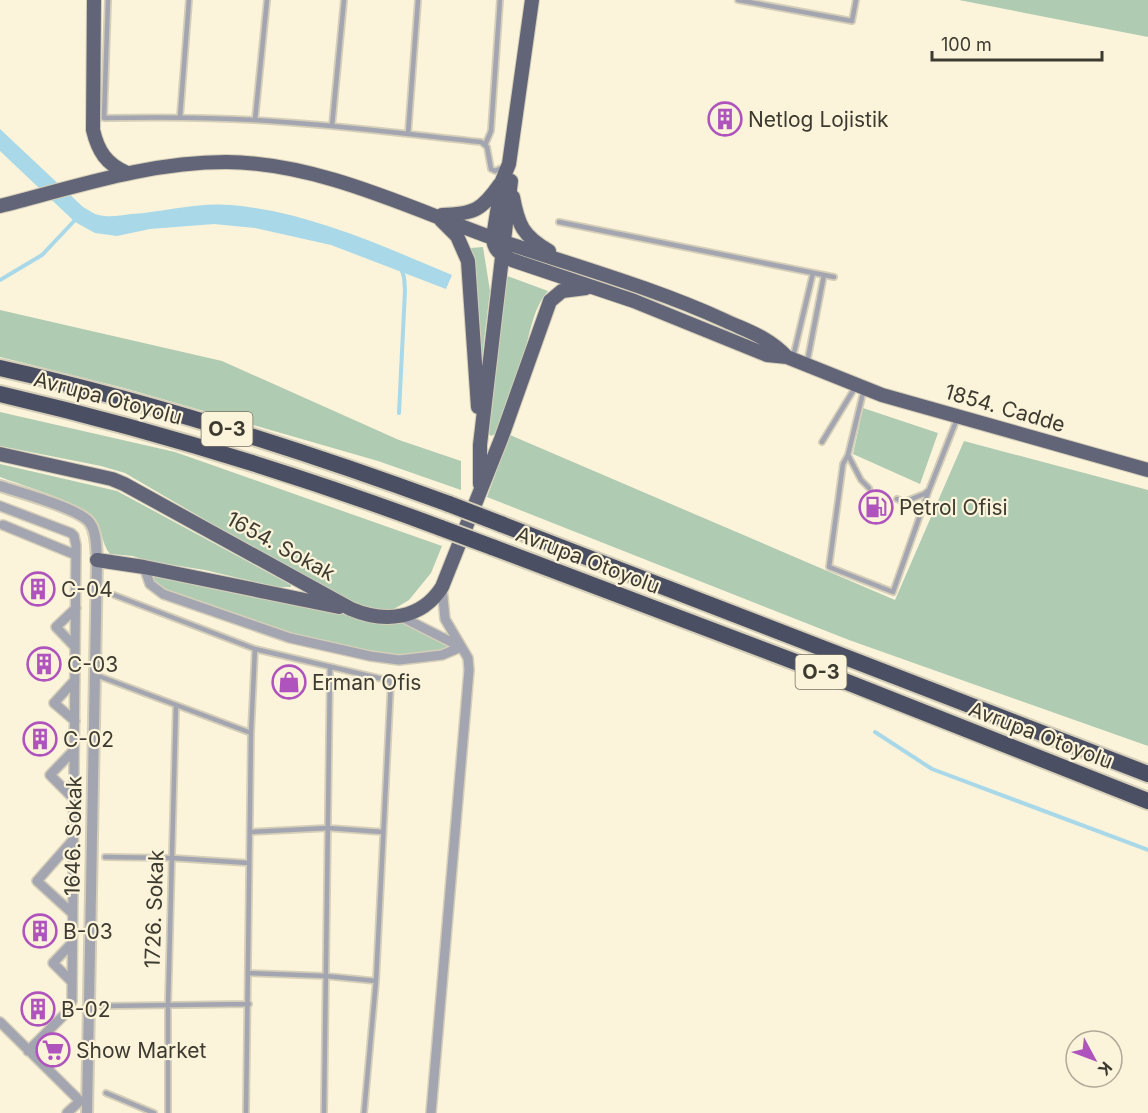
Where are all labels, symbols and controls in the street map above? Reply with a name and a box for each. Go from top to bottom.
scale bar [932,24,1102,62]
text: 100 m [941,34,992,55]
building icon: Netlog Lojistik [707,101,743,137]
place label: Netlog Lojistik [748,107,889,132]
street label: Avrupa Otoyolu [31,366,185,430]
street label: 1854. Cadde [942,379,1068,437]
road number: O-3 [202,412,252,446]
fuel station icon: Petrol Ofisi [858,489,894,525]
place label: Petrol Ofisi [899,495,1008,520]
street label: 1654. Sokak [222,506,340,586]
street label: Avrupa Otoyolu [512,521,664,599]
building icon: C-04 [20,571,56,607]
place label: C-04 [61,577,113,602]
building icon: C-03 [26,646,62,682]
place label: C-03 [67,652,118,677]
road number: O-3 [796,655,846,689]
shop icon: Erman Ofis [271,664,307,700]
place label: Erman Ofis [312,670,421,695]
street label: Avrupa Otoyolu [965,696,1117,774]
building icon: C-02 [22,721,58,757]
place label: C-02 [63,727,114,752]
street label: 1646. Sokak [59,775,87,896]
street label: 1726. Sokak [139,849,169,969]
building icon: B-03 [22,913,58,949]
place label: B-03 [63,919,113,944]
building icon: B-02 [20,991,56,1027]
place label: B-02 [61,997,110,1022]
north arrow [1064,1029,1124,1089]
supermarket icon: Show Market [35,1032,71,1068]
place label: Show Market [76,1038,206,1063]
text: K [1094,1058,1117,1080]

